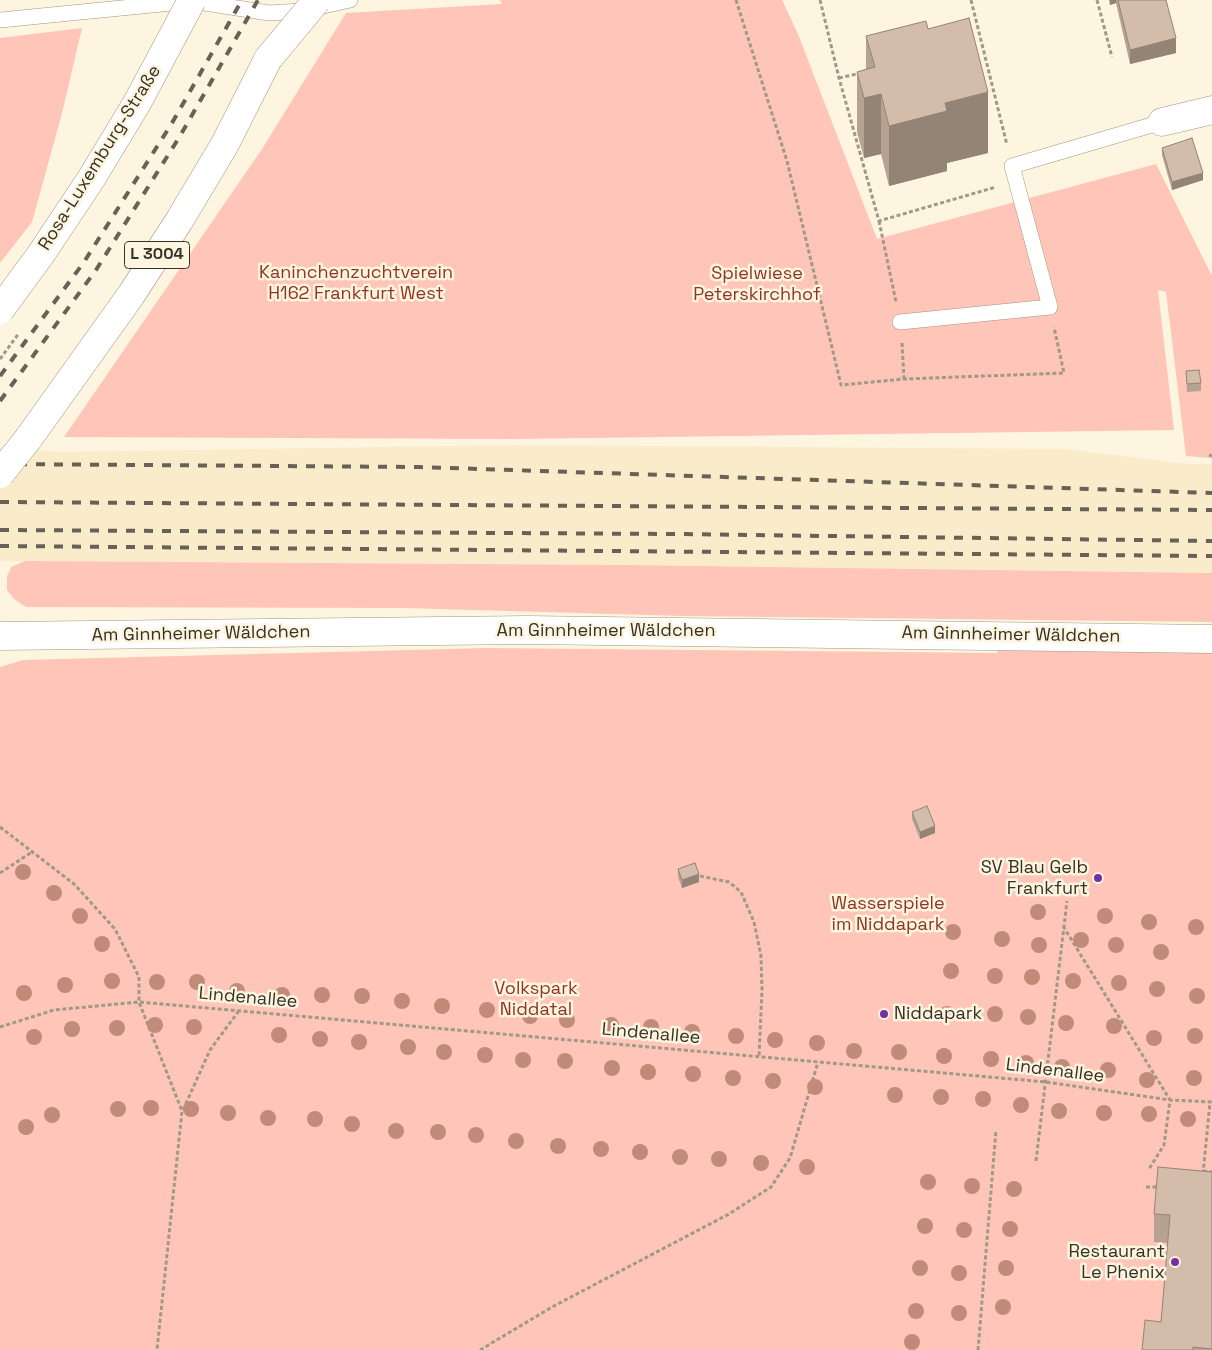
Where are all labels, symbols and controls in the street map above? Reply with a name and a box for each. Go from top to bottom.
street label: Rosa-Luxemburg-Straße [34,61,166,255]
road number: L 3004 [124,242,190,268]
park label: Kaninchenzuchtverein H162 Frankfurt West [259,262,453,304]
park label: Spielwiese Peterskirchhof [693,263,821,306]
street label: Am Ginnheimer Wäldchen [497,620,715,642]
street label: Am Ginnheimer Wäldchen [91,621,311,647]
street label: Am Ginnheimer Wäldchen [901,622,1121,648]
place label: SV Blau Gelb Frankfurt [981,857,1088,900]
marker: SV Blau Gelb Frankfurt [1092,872,1104,884]
park label: Wasserspiele im Niddapark [831,893,945,936]
park label: Volkspark Niddatal [494,978,578,1021]
street label: Lindenallee [198,983,298,1013]
place label: Niddapark [894,1003,982,1025]
marker: Niddapark [878,1008,890,1020]
street label: Lindenallee [601,1019,701,1049]
street label: Lindenallee [1005,1054,1105,1088]
place label: Restaurant Le Phenix [1068,1241,1165,1284]
marker: Restaurant Le Phenix [1169,1256,1181,1268]

